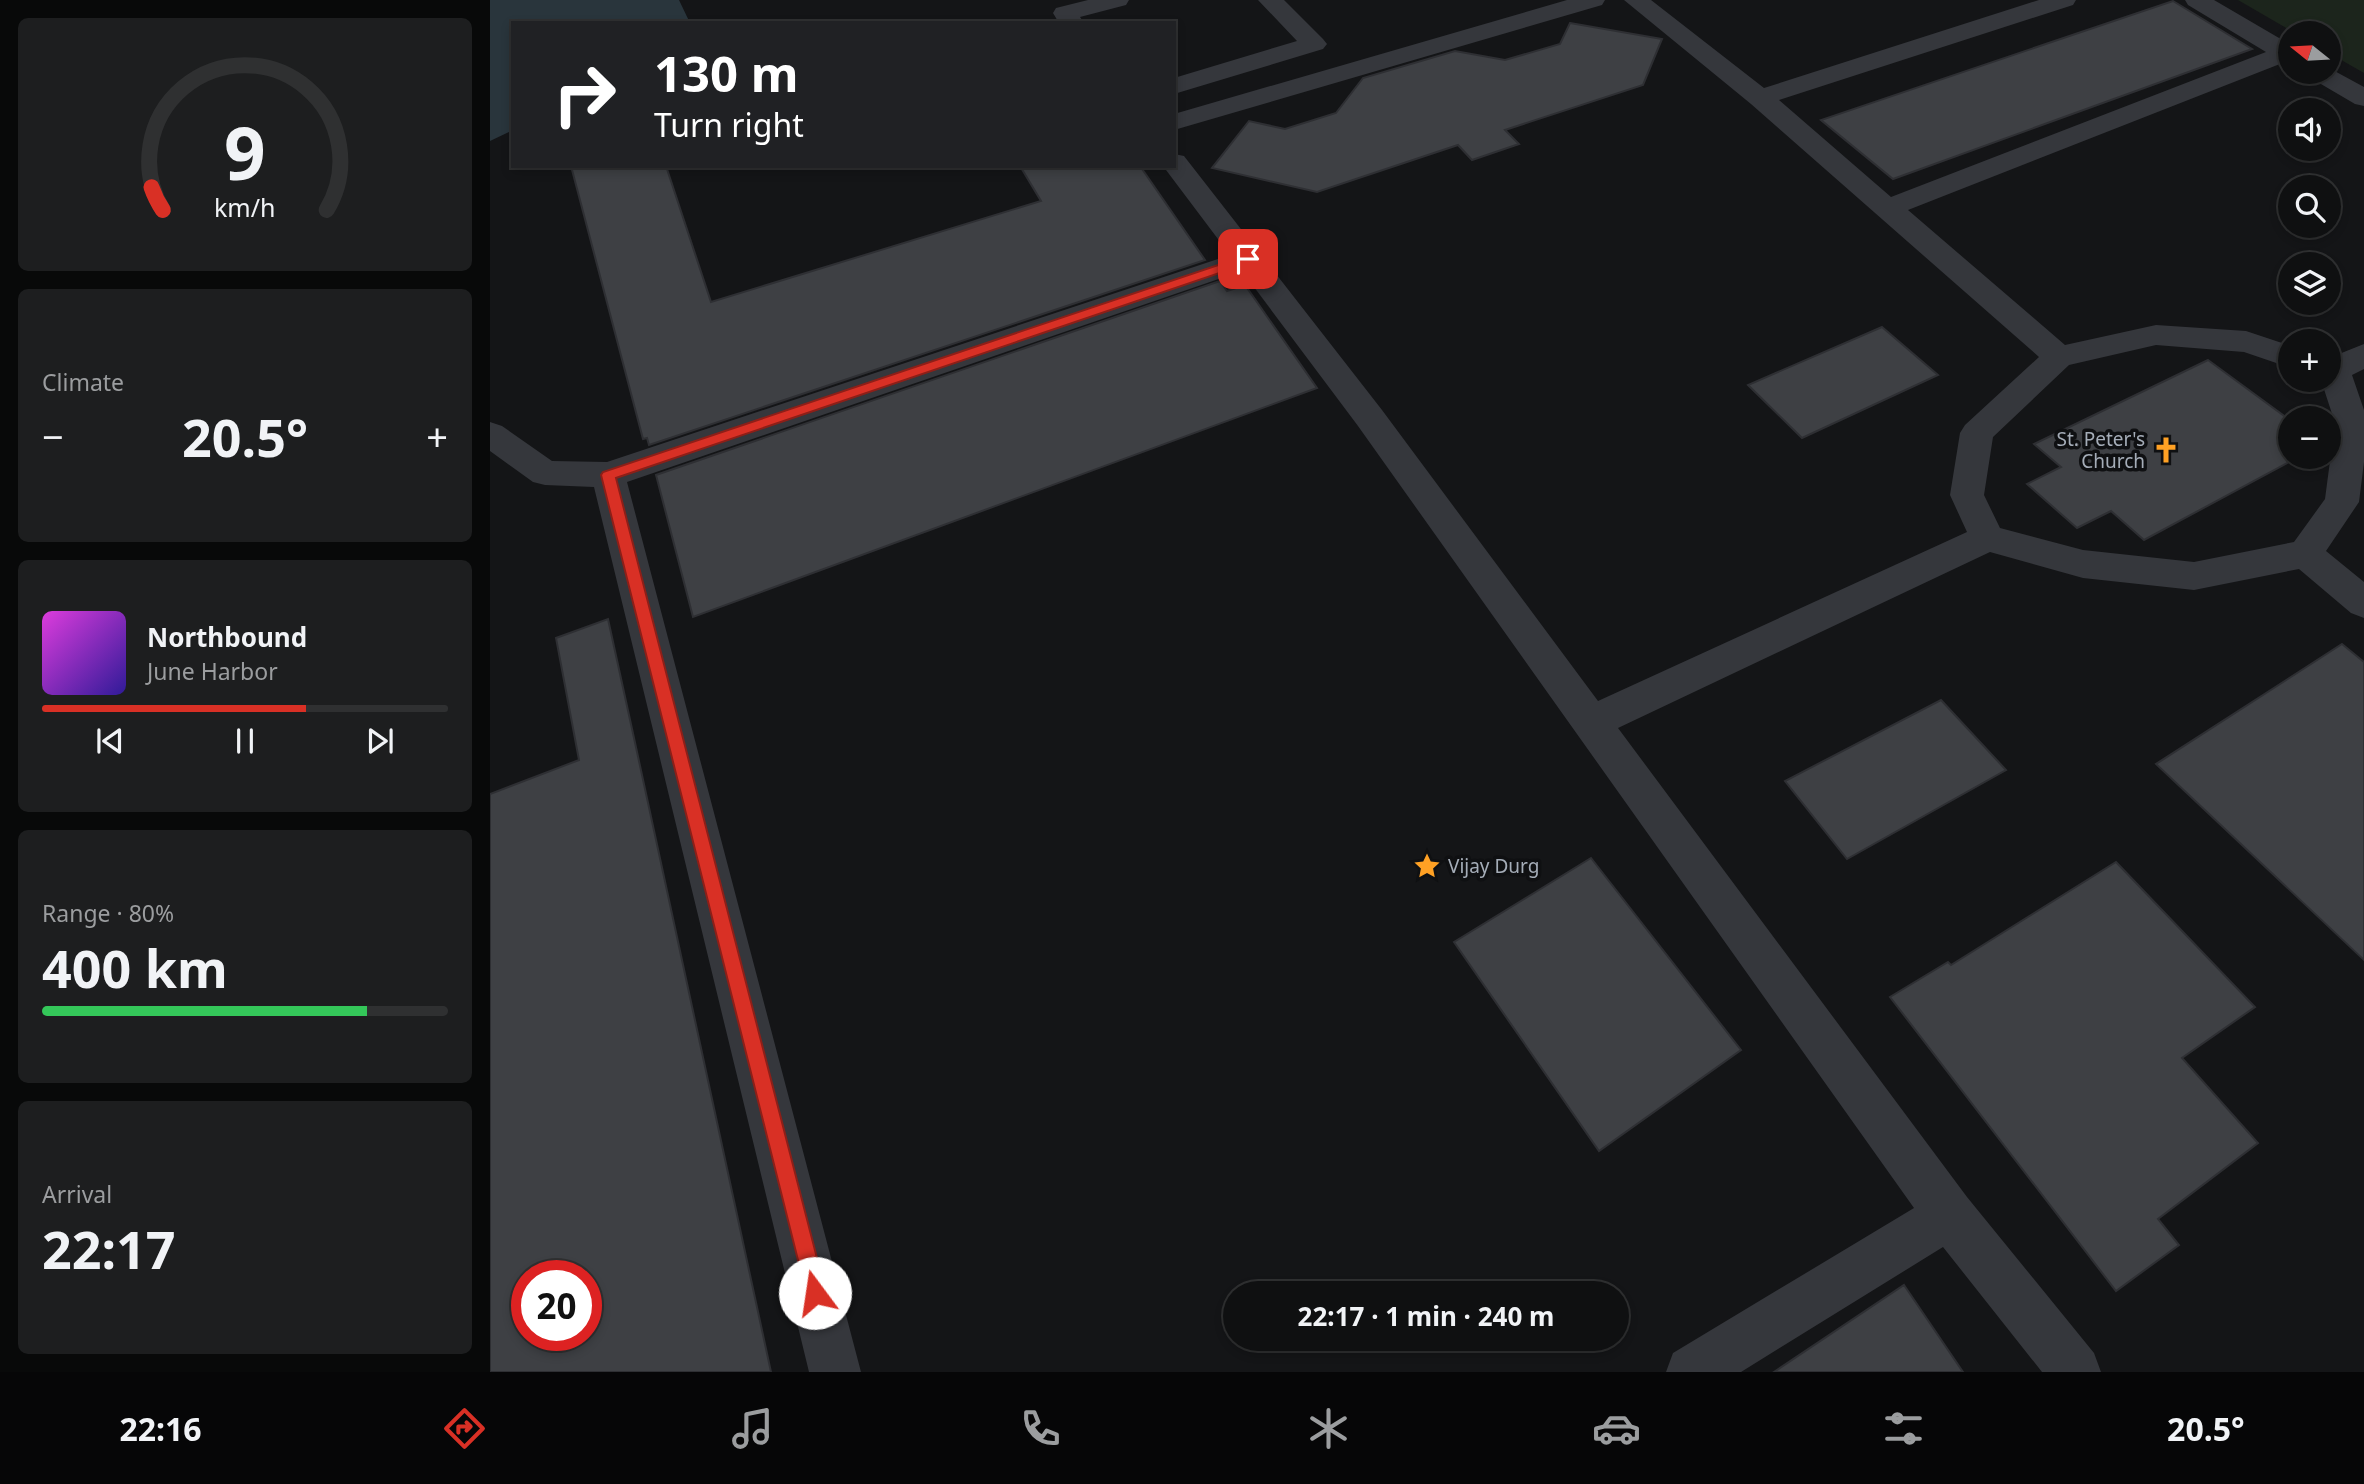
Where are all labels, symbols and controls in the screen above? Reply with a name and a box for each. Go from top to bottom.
north arrow [2278,21,2342,84]
map controls [2278,21,2341,469]
text: 130 m [654,40,799,106]
icon: right [539,49,630,140]
button: sound [2278,98,2341,161]
text: 9 [224,103,266,202]
text: Turn right [654,103,804,146]
button: search [2278,175,2341,238]
text: km/h [214,190,276,224]
pin [1218,229,1278,289]
icon: arrive [1229,240,1267,278]
button: layers [2278,252,2341,315]
button: + [2278,329,2341,392]
text: Climate [42,366,124,398]
text: 20.5° [182,401,308,472]
button: − [2278,406,2341,469]
text: − [42,410,64,462]
text: + [426,410,448,462]
place label: St. Peter's Church [2056,426,2145,474]
church icon: St. Peter's Church [2151,435,2181,465]
text: Northbound [147,619,307,655]
text: June Harbor [147,655,278,687]
icon: previous [91,722,129,760]
icon: pause [226,722,264,760]
icon: next [361,722,399,760]
place icon: Vijay Durg [1412,851,1442,881]
place label: Vijay Durg [1448,853,1539,879]
text: Range · 80% [42,897,174,929]
text: 400 km [42,932,228,1003]
text: Arrival [42,1178,112,1210]
text: 22:17 [42,1213,176,1284]
position arrow [778,1256,852,1330]
speed limit sign: 20 [511,1260,602,1351]
text: 22:17 · 1 min · 240 m [1298,1298,1554,1334]
icon: directions [440,1404,489,1453]
icon: music [728,1404,777,1453]
icon: phone [1016,1404,1065,1453]
icon: climate [1304,1404,1353,1453]
icon: car [1592,1404,1641,1453]
icon: filters [1879,1404,1928,1453]
text: 22:16 [119,1407,202,1450]
text: 20.5° [2167,1407,2245,1450]

